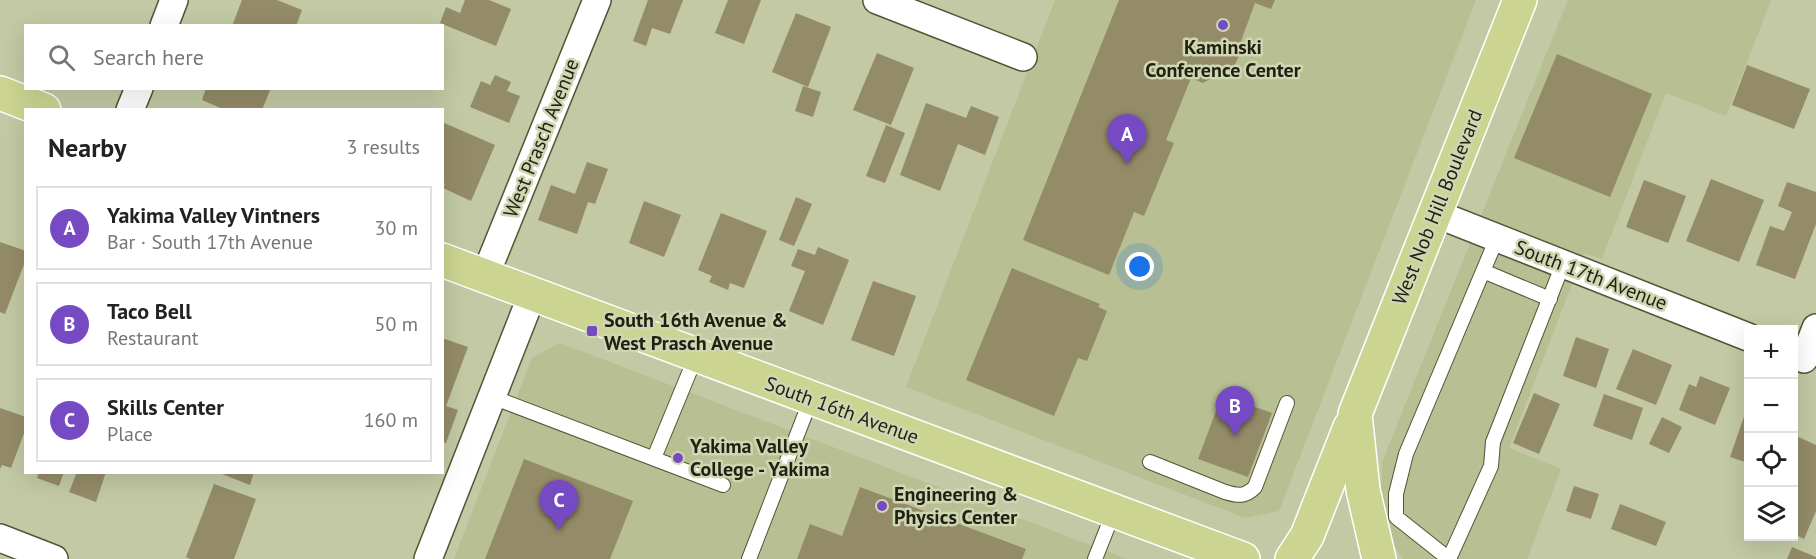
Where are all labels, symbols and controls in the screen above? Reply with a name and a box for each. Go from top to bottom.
marker: Kaminski Conference Center [1216,18,1230,32]
search box [24,24,444,90]
place label: Kaminski Conference Center [1145,34,1301,83]
icon: search [45,41,78,74]
text: Search here [93,43,204,71]
street label: West Prasch Avenue [497,55,585,221]
street label: West Nob Hill Boulevard [1386,106,1488,308]
pin: A [1108,114,1146,164]
text: Nearby [48,131,126,164]
text: 3 results [347,134,420,160]
text: Yakima Valley Vintners [107,201,320,229]
text: A [63,215,76,241]
text: 30 m [375,215,418,241]
text: Bar · South 17th Avenue [107,229,313,255]
street label: South 17th Avenue [1511,234,1671,316]
your location [1125,252,1154,281]
text: Taco Bell [107,297,192,325]
place label: South 16th Avenue & West Prasch Avenue [604,307,788,356]
text: B [64,311,75,337]
text: 50 m [375,311,418,337]
marker: South 16th Avenue & West Prasch Avenue [585,324,599,338]
text: Restaurant [107,325,198,351]
map controls [1744,325,1798,541]
button: + [1744,325,1798,379]
street label: South 16th Avenue [761,370,923,450]
button: − [1744,379,1798,433]
pin: B [1216,386,1254,436]
text: Skills Center [107,393,224,421]
text: C [64,407,75,433]
text: 160 m [364,407,418,433]
text: Place [107,421,153,447]
place label: Yakima Valley College - Yakima [689,433,830,482]
button: locate [1744,433,1798,487]
marker: Yakima Valley College - Yakima [671,451,685,465]
pin: C [540,480,578,530]
place label: Engineering & Physics Center [894,481,1018,530]
button: layers [1744,487,1798,541]
marker: Engineering & Physics Center [875,499,889,513]

